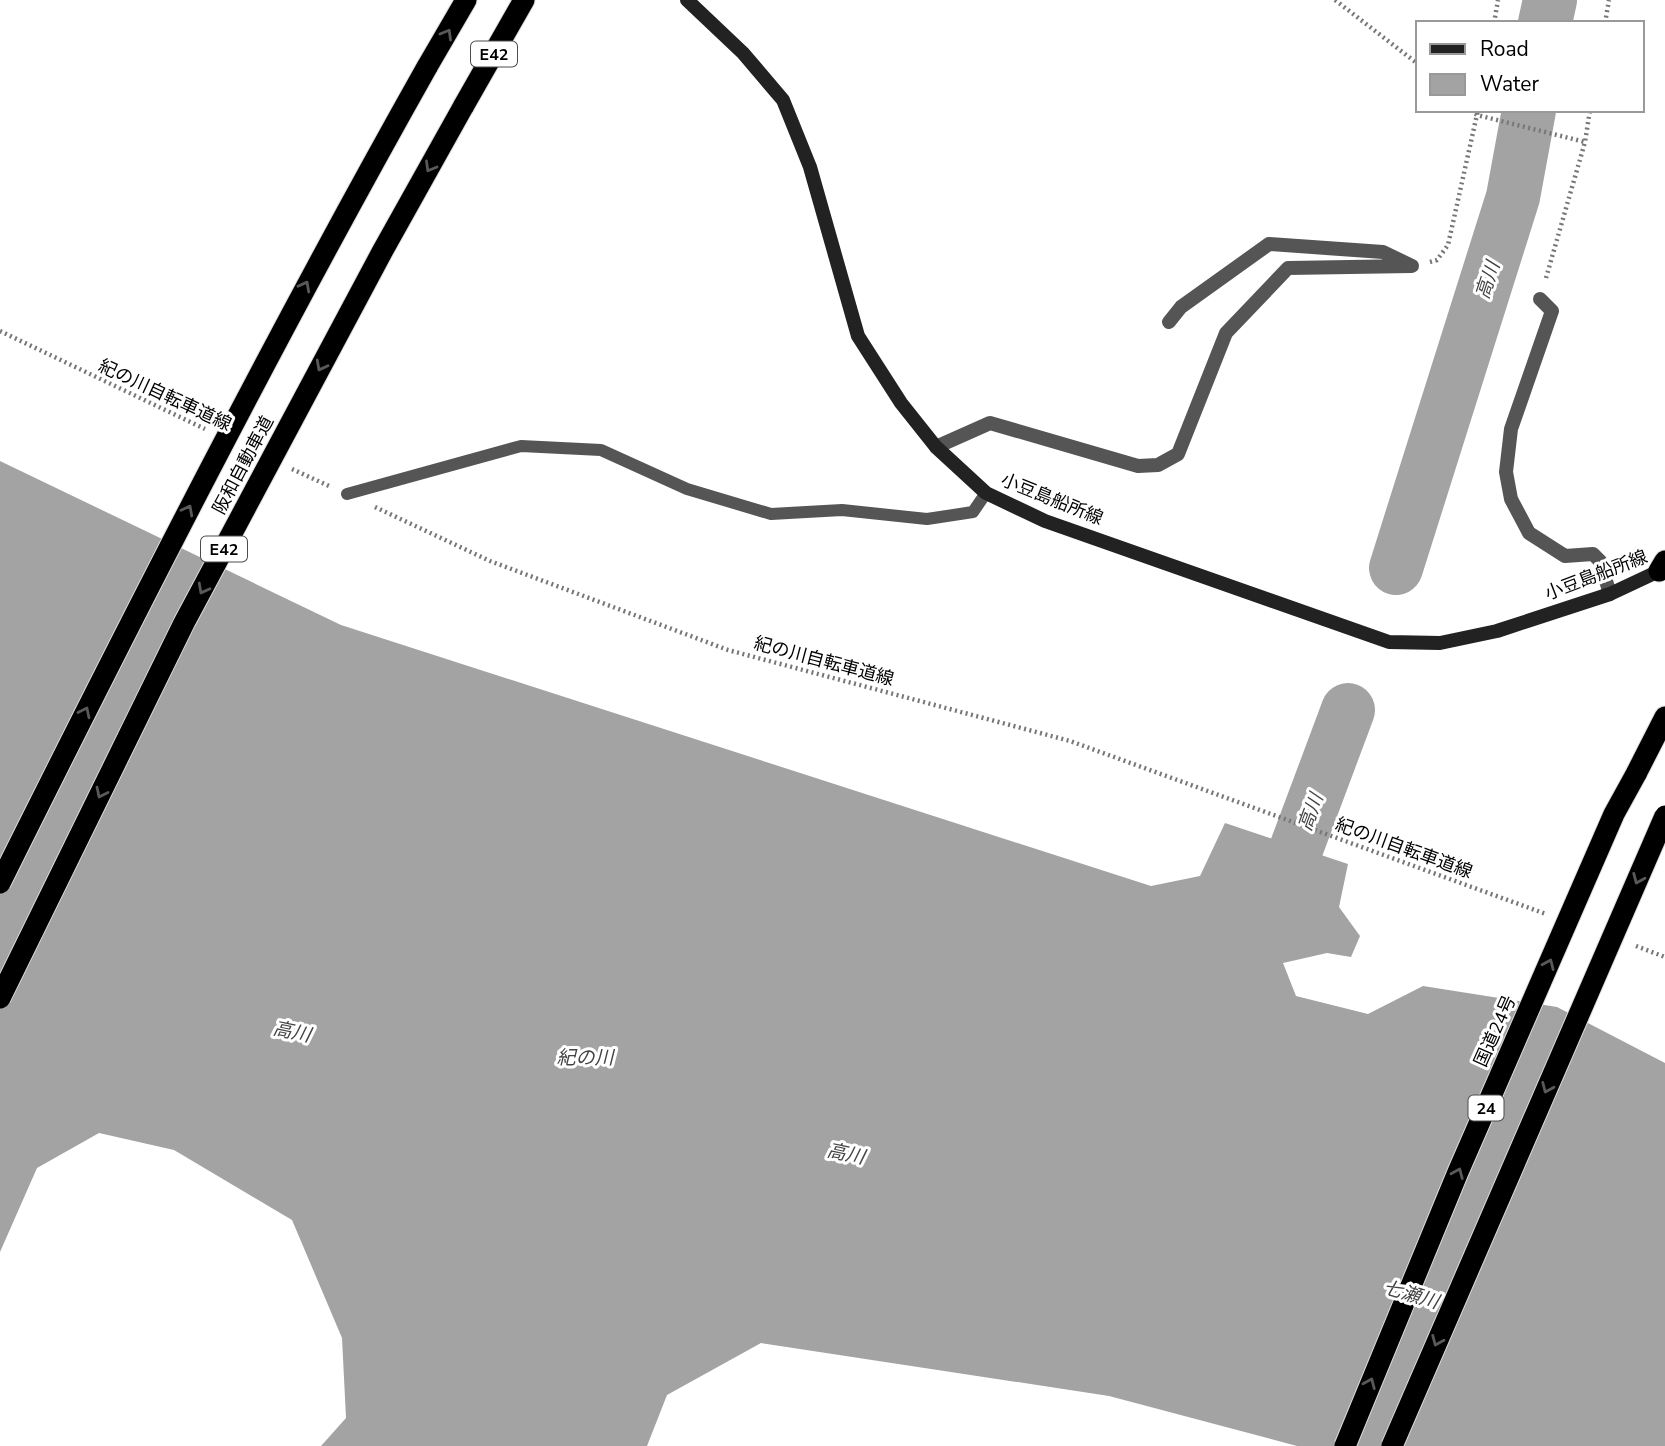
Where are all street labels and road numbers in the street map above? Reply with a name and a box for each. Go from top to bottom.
road number: E42 [471,42,517,66]
street label: 紀の川自転車道線 [95,354,235,436]
street label: 阪和自動車道 [207,412,279,518]
street label: 小豆島船所線 [997,468,1107,530]
road number: E42 [201,536,247,562]
street label: 小豆島船所線 [1541,544,1651,606]
street label: 紀の川自転車道線 [751,631,897,691]
street label: 紀の川自転車道線 [1332,812,1476,884]
street label: 国道24号 [1469,992,1521,1070]
road number: 24 [1468,1096,1504,1120]

